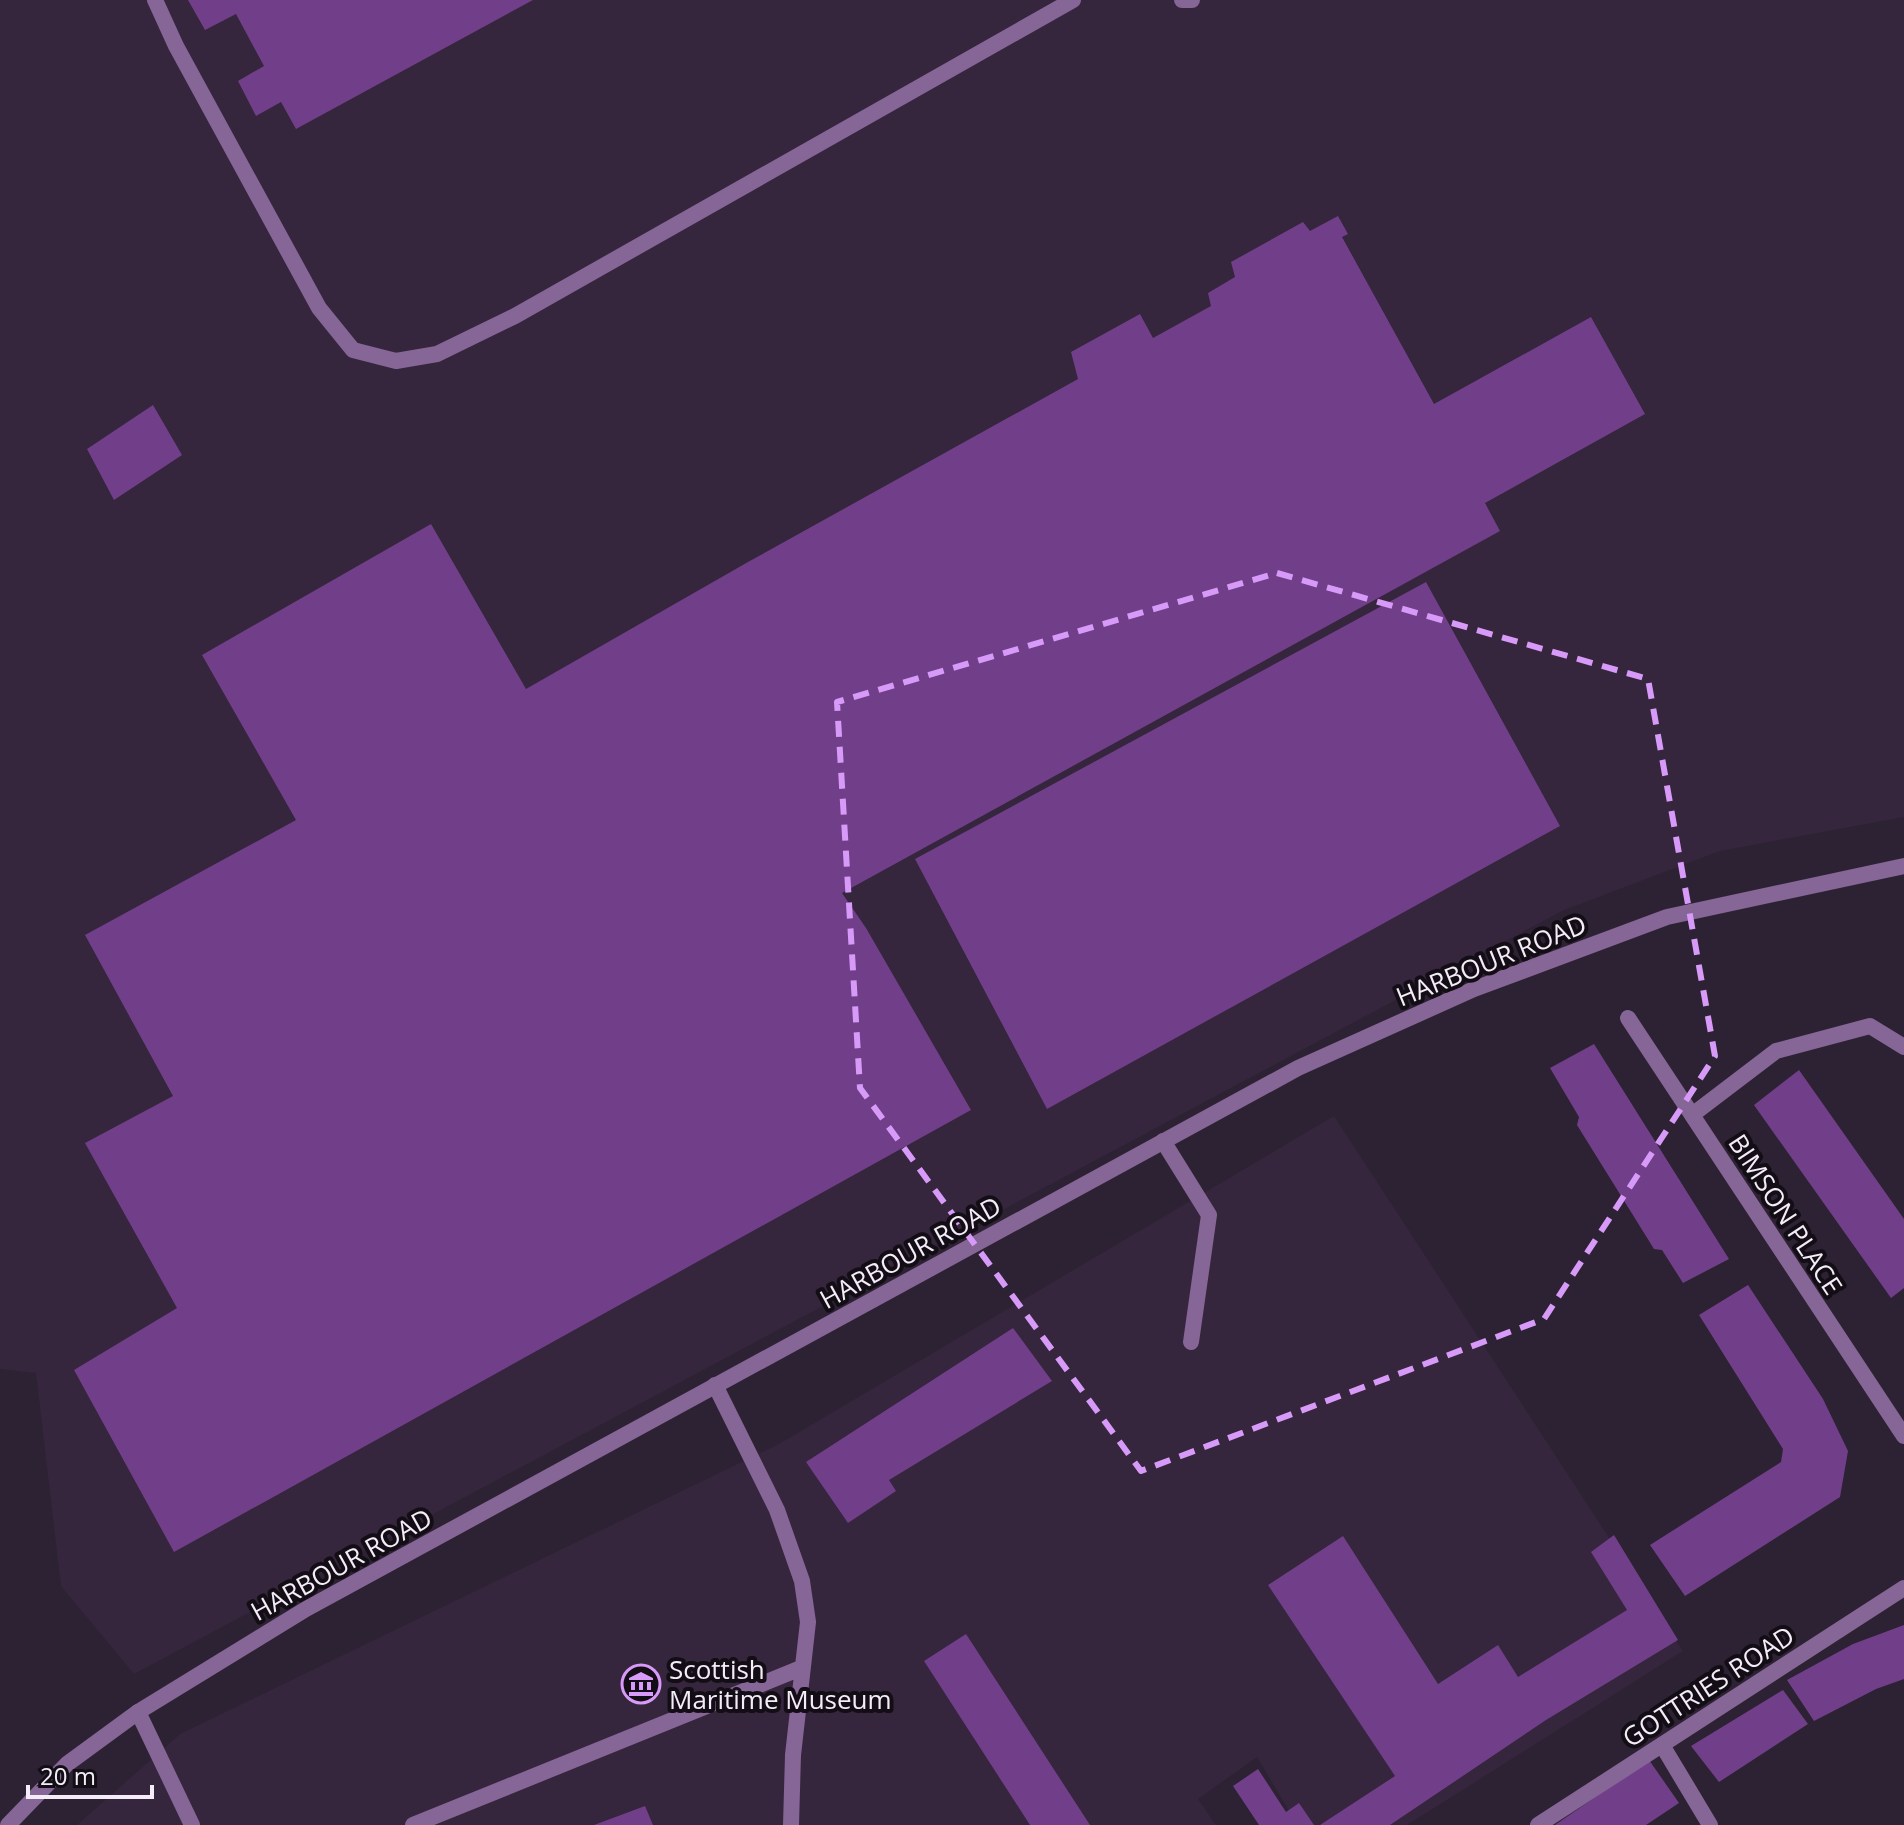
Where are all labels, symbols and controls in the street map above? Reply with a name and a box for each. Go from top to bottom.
street label: HARBOUR ROAD [1391,905,1591,1015]
street label: BIMSON PLACE [1721,1127,1851,1301]
street label: HARBOUR ROAD [813,1187,1007,1317]
street label: HARBOUR ROAD [244,1499,438,1629]
street label: GOTTRIES ROAD [1615,1617,1801,1755]
place label: Scottish Maritime Museum [669,1651,892,1717]
museum icon: Scottish Maritime Museum [620,1663,662,1705]
scale bar [28,1749,152,1799]
text: 20 m [40,1759,96,1792]

